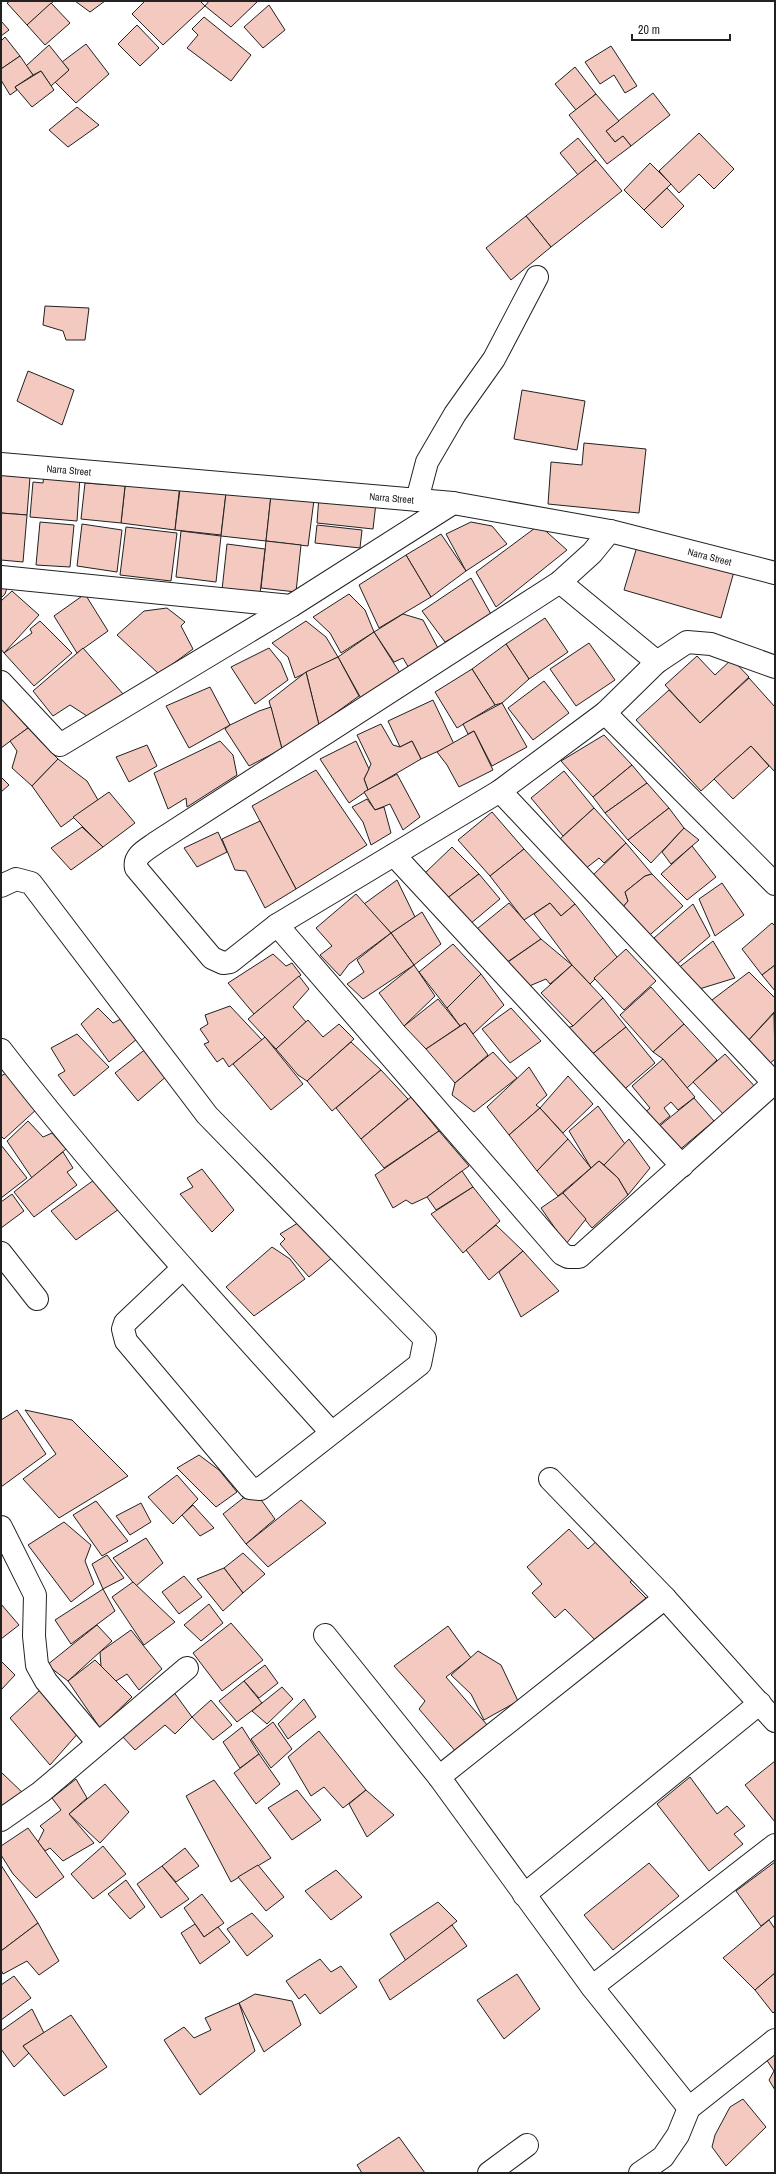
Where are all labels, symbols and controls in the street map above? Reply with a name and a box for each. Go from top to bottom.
scale bar [632,16,730,42]
text: 20 m [638,22,660,38]
street label: Narra Street [46,461,92,478]
street label: Narra Street [369,489,415,506]
street label: Narra Street [686,545,734,568]

